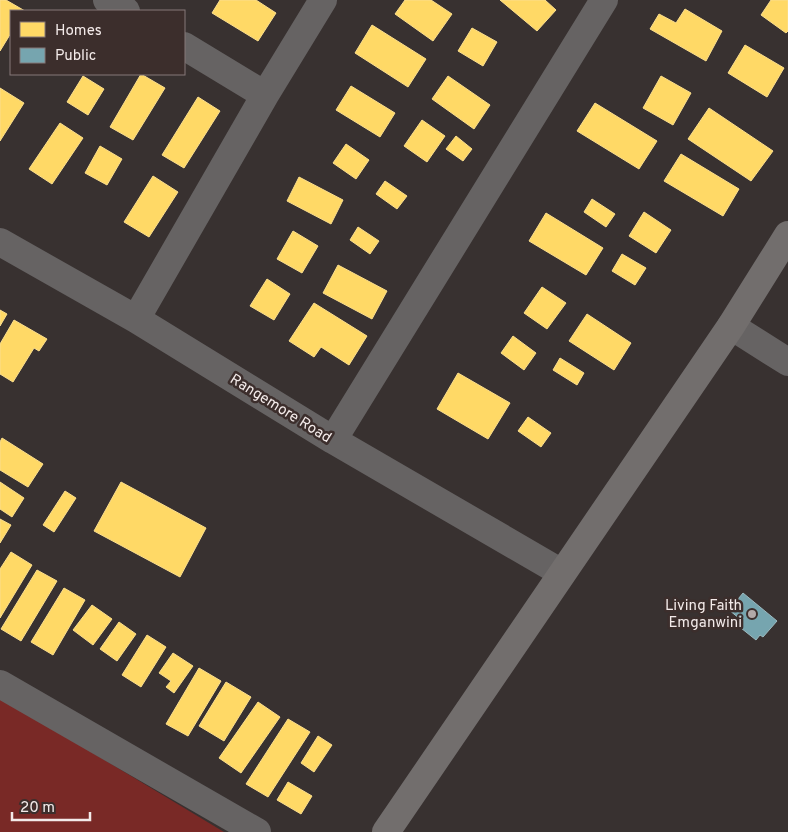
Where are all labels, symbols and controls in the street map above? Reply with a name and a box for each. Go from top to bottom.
legend [10,10,185,75]
text: Homes [55,22,102,41]
text: Public [55,47,96,66]
street label: Rangemore Road [226,370,335,448]
place label: Living Faith Emganwini [665,597,742,633]
marker: Living Faith Emganwini [746,608,758,620]
scale bar [12,790,90,822]
text: 20 m [20,799,55,818]

